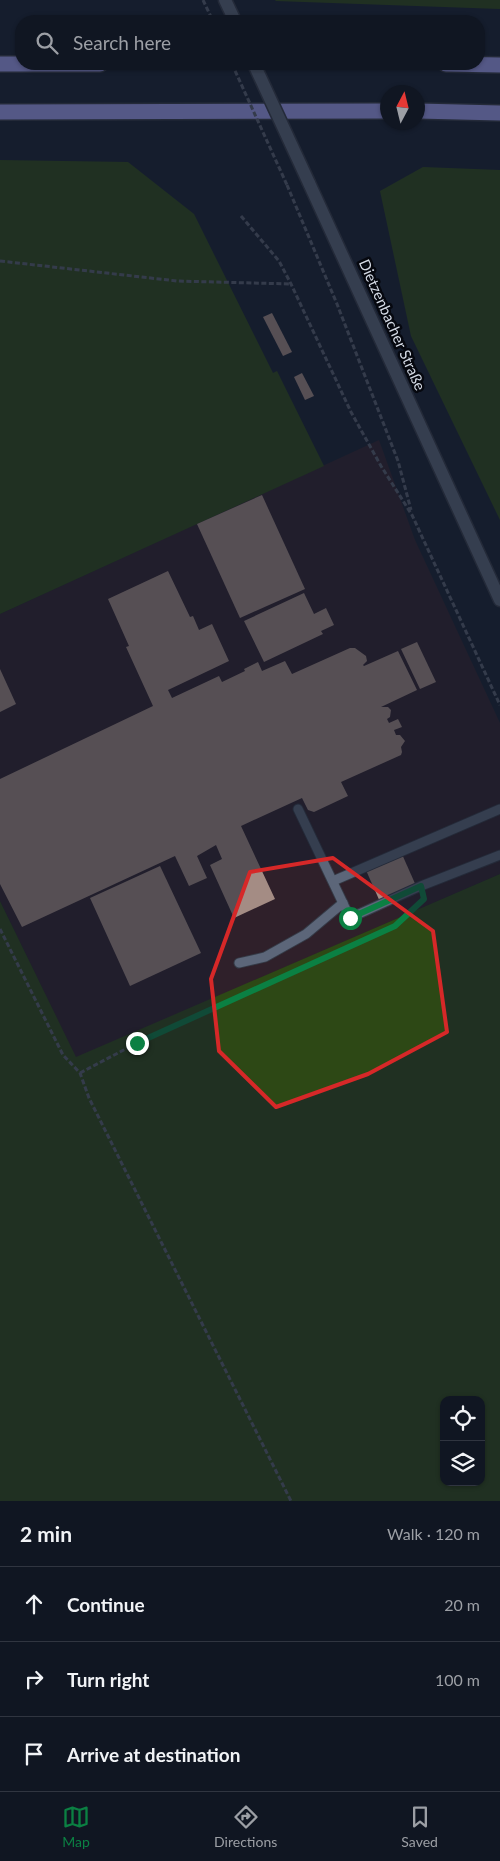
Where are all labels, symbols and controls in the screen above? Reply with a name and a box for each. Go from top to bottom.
search box [15,15,485,70]
icon: search [33,29,61,57]
text: Search here [73,31,171,54]
north arrow [380,85,425,130]
street label: Dietzenbacher Straße [356,256,430,393]
route start [339,907,362,930]
route end [126,1032,149,1055]
map controls [440,1396,485,1486]
button: locate [440,1396,485,1441]
button: layers [440,1441,485,1486]
text: 2 min [20,1521,72,1546]
text: Walk · 120 m [387,1524,480,1543]
icon: ahead [20,1590,48,1618]
text: Continue [67,1593,145,1616]
text: 20 m [444,1595,480,1614]
icon: right [20,1665,48,1693]
text: Turn right [67,1668,149,1691]
text: 100 m [435,1670,480,1689]
icon: arrive [20,1740,48,1768]
text: Arrive at destination [67,1743,240,1766]
tab: Map [62,1803,90,1850]
tab: Directions [214,1803,277,1850]
tab: Saved [401,1803,438,1850]

